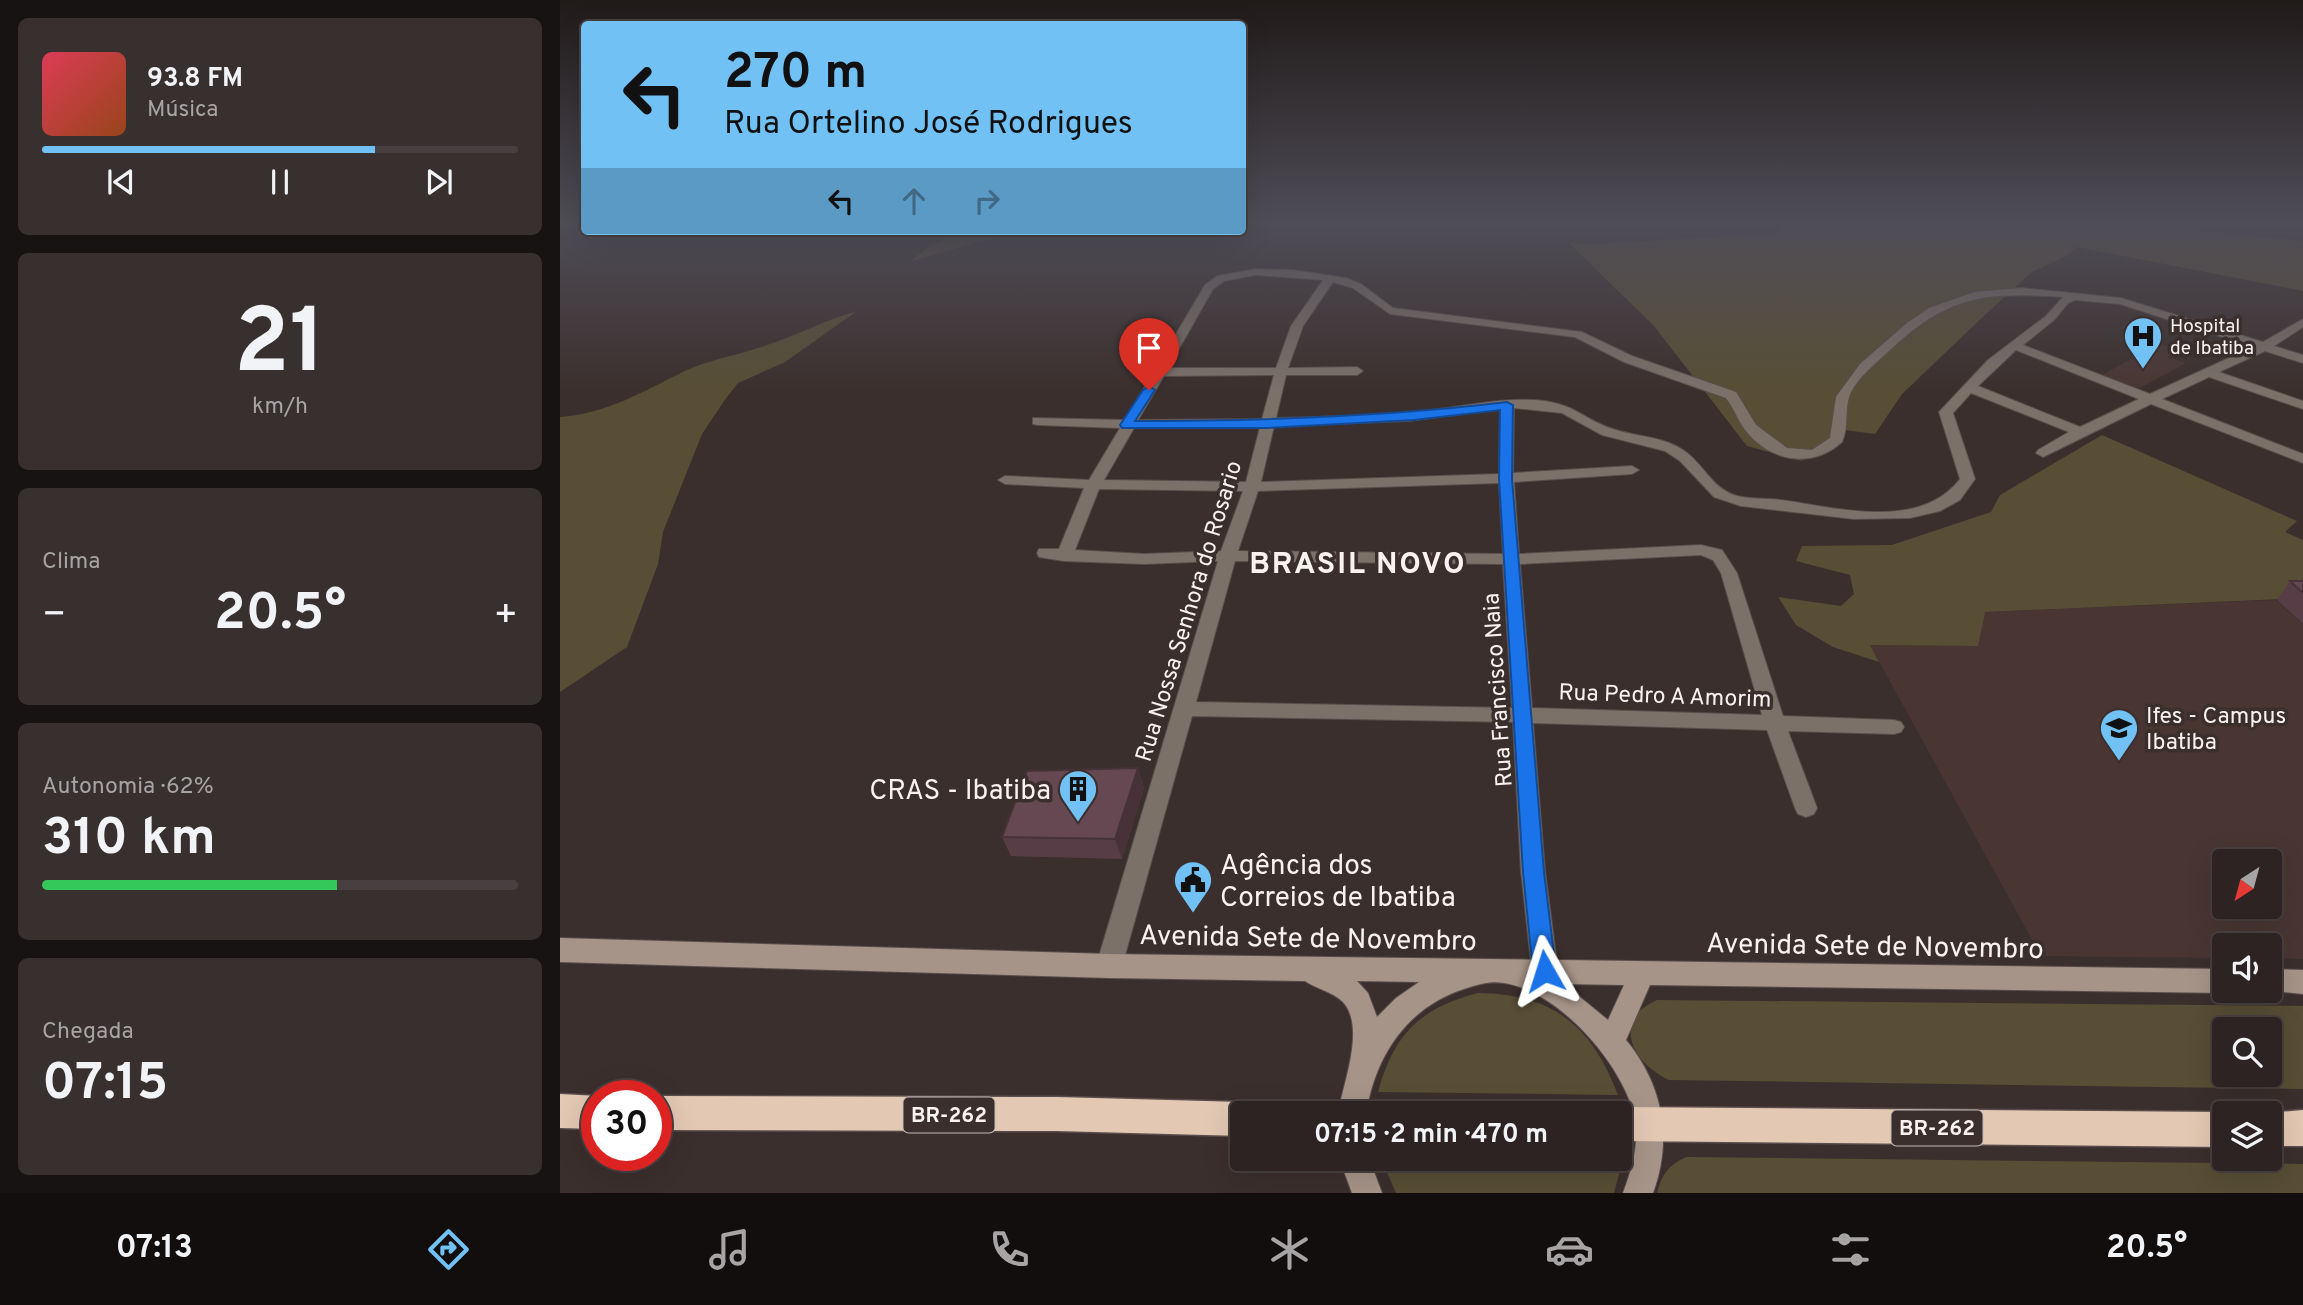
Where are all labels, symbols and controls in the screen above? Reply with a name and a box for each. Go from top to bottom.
text: 270 m [724,44,867,106]
icon: left [609,49,700,140]
text: 93.8 FM [147,63,243,96]
text: Música [147,96,218,125]
text: Rua Ortelino José Rodrigues [724,105,1133,145]
icon: previous [102,163,140,201]
icon: pause [261,163,299,201]
icon: next [420,163,458,201]
icon: left [822,182,860,220]
icon: ahead [895,182,933,220]
icon: right [968,182,1006,220]
text: 21 [234,290,326,405]
hospital icon: Hospital de Ibatiba [2122,315,2164,370]
place label: Hospital de Ibatiba [2170,315,2254,361]
pin [1119,318,1179,390]
icon: arrive [1130,329,1168,367]
text: km/h [252,393,308,422]
street label: Rua Nossa Senhora do Rosario [1131,458,1250,766]
district label: BRASIL NOVO [1249,547,1467,584]
text: Clima [42,548,100,577]
text: 20.5° [214,582,346,648]
text: − [42,592,67,641]
text: + [493,592,518,641]
street label: Rua Francisco Naia [1478,592,1521,788]
street label: Rua Pedro A Amorim [1558,679,1772,716]
place label: Ifes - Campus Ibatiba [2146,703,2286,758]
school or university icon: Ifes - Campus Ibatiba [2098,707,2140,762]
building icon: CRAS - Ibatiba [1057,768,1099,823]
text: Autonomia · 62% [42,773,214,802]
place label: CRAS - Ibatiba [869,774,1051,810]
text: 310 km [42,807,216,873]
place label: Agência dos Correios de Ibatiba [1220,849,1456,917]
north arrow [2212,849,2282,919]
map controls [2212,849,2282,1171]
public building icon: Agência dos Correios de Ibatiba [1172,859,1214,914]
street label: Avenida Sete de Novembro [1139,919,1477,961]
street label: Avenida Sete de Novembro [1706,927,2044,969]
button: sound [2212,933,2282,1003]
position arrow [1508,934,1582,1008]
button: search [2212,1017,2282,1087]
text: Chegada [42,1018,134,1047]
text: 07:15 [42,1052,168,1118]
speed limit sign: 30 [581,1080,672,1171]
road number: BR-262 [904,1098,994,1132]
button: layers [2212,1101,2282,1171]
road number: BR-262 [1892,1110,1982,1146]
text: 07:15 · 2 min · 470 m [1314,1119,1548,1152]
icon: directions [424,1225,473,1274]
icon: music [705,1225,754,1274]
icon: phone [985,1225,1034,1274]
icon: climate [1265,1225,1314,1274]
icon: car [1545,1225,1594,1274]
icon: filters [1826,1225,1875,1274]
text: 07:13 [116,1229,193,1269]
text: 20.5° [2106,1229,2187,1269]

